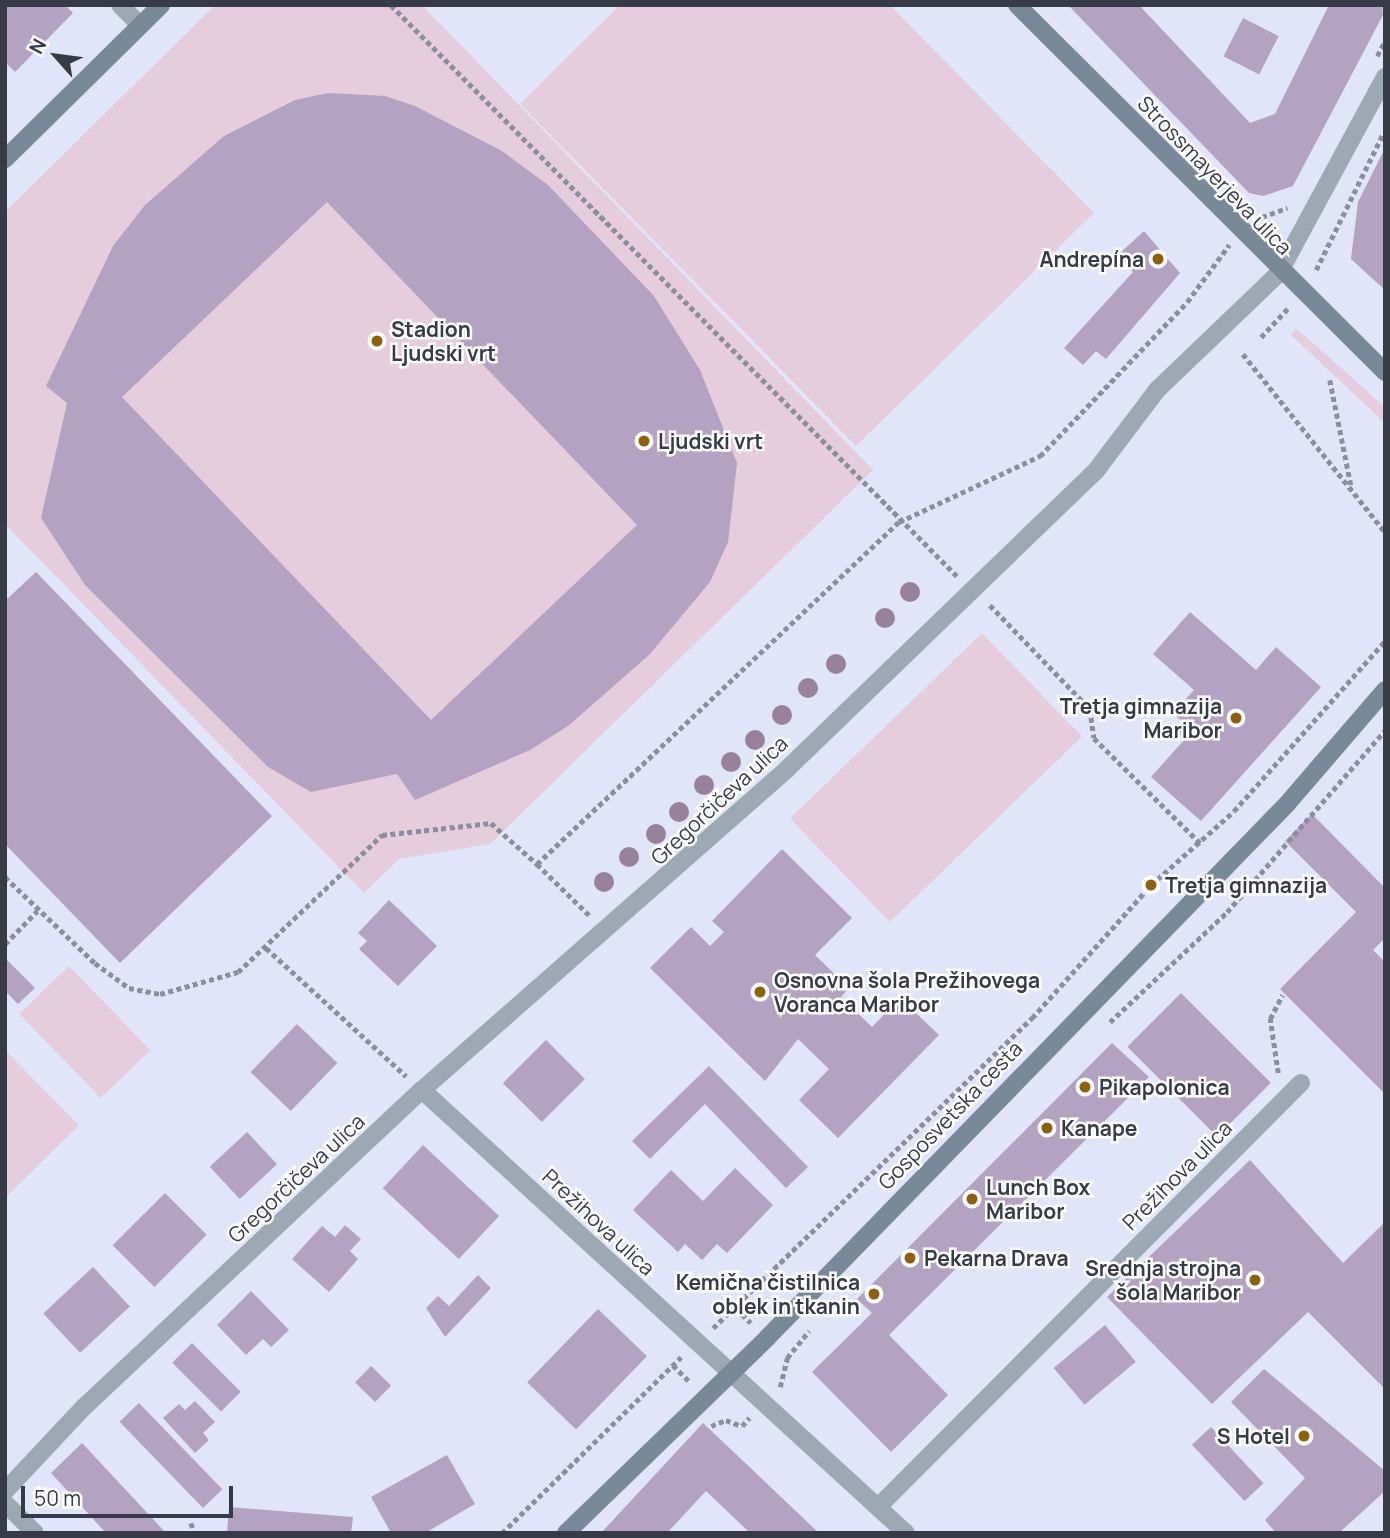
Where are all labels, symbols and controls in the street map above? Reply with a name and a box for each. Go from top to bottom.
north arrow [21,21,91,91]
text: N [23,34,52,58]
street label: Strossmayerjeva ulica [1133,90,1297,260]
place label: Andrepína [1039,246,1144,272]
marker: Andrepína [1150,251,1166,267]
place label: Stadion Ljudski vrt [391,316,496,366]
marker: Stadion Ljudski vrt [369,333,385,349]
place label: Ljudski vrt [658,428,763,454]
marker: Ljudski vrt [636,433,652,449]
place label: Tretja gimnazija Maribor [1060,693,1222,743]
marker: Tretja gimnazija Maribor [1228,710,1244,726]
street label: Gregorčičeva ulica [646,730,792,870]
place label: Tretja gimnazija [1165,872,1327,898]
marker: Tretja gimnazija [1143,877,1159,893]
place label: Osnovna šola Prežihovega Voranca Maribor [774,967,1040,1017]
marker: Osnovna šola Prežihovega Voranca Maribor [752,984,768,1000]
street label: Gosposvetska cesta [873,1036,1027,1194]
place label: Pikapolonica [1099,1074,1230,1100]
marker: Pikapolonica [1077,1079,1093,1095]
street label: Gregorčičeva ulica [223,1108,369,1248]
place label: Kanape [1061,1115,1137,1141]
street label: Prežihova ulica [1117,1115,1237,1235]
marker: Kanape [1039,1120,1055,1136]
street label: Prežihova ulica [538,1164,660,1280]
place label: Lunch Box Maribor [986,1174,1090,1224]
marker: Lunch Box Maribor [964,1191,980,1207]
place label: Pekarna Drava [924,1245,1069,1271]
marker: Pekarna Drava [902,1250,918,1266]
place label: Srednja strojna šola Maribor [1085,1255,1241,1305]
place label: Kemična čistilnica oblek in tkanin [676,1269,860,1319]
marker: Srednja strojna šola Maribor [1247,1272,1263,1288]
marker: Kemična čistilnica oblek in tkanin [866,1286,882,1302]
place label: S Hotel [1217,1423,1290,1449]
marker: S Hotel [1296,1428,1312,1444]
scale bar [24,1472,236,1516]
text: 50 m [34,1484,81,1512]

